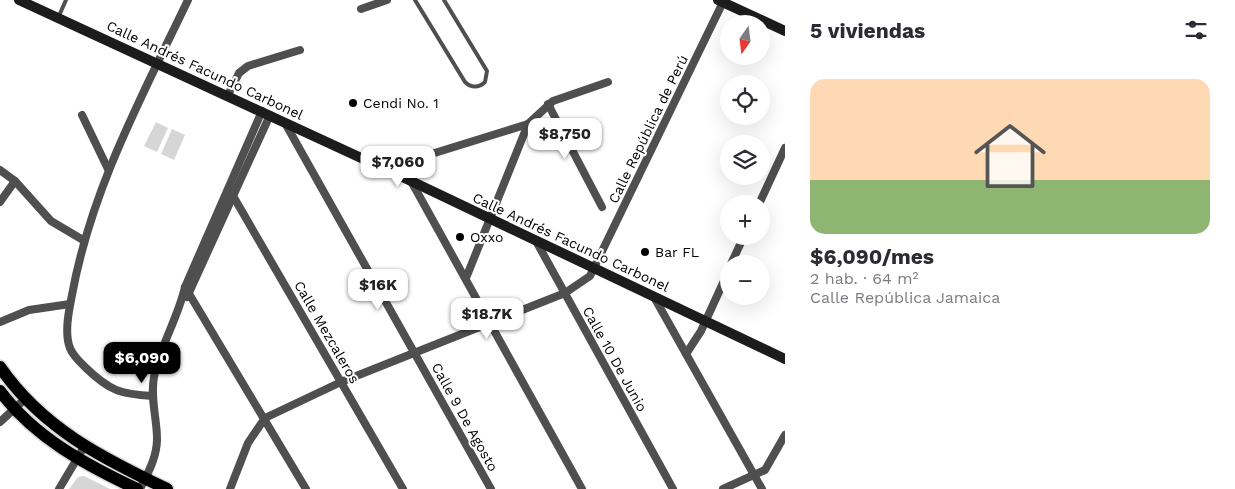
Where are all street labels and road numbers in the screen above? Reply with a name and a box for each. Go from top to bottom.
street label: Calle Andrés Facundo Carbonel [104,17,306,123]
street label: Calle República de Perú [605,52,691,206]
street label: Calle Andrés Facundo Carbonel [470,189,672,295]
street label: Calle Mezcaleros [291,278,363,386]
street label: Calle 10 De Junio [580,304,650,414]
street label: Calle 9 De Agosto [429,360,501,474]

